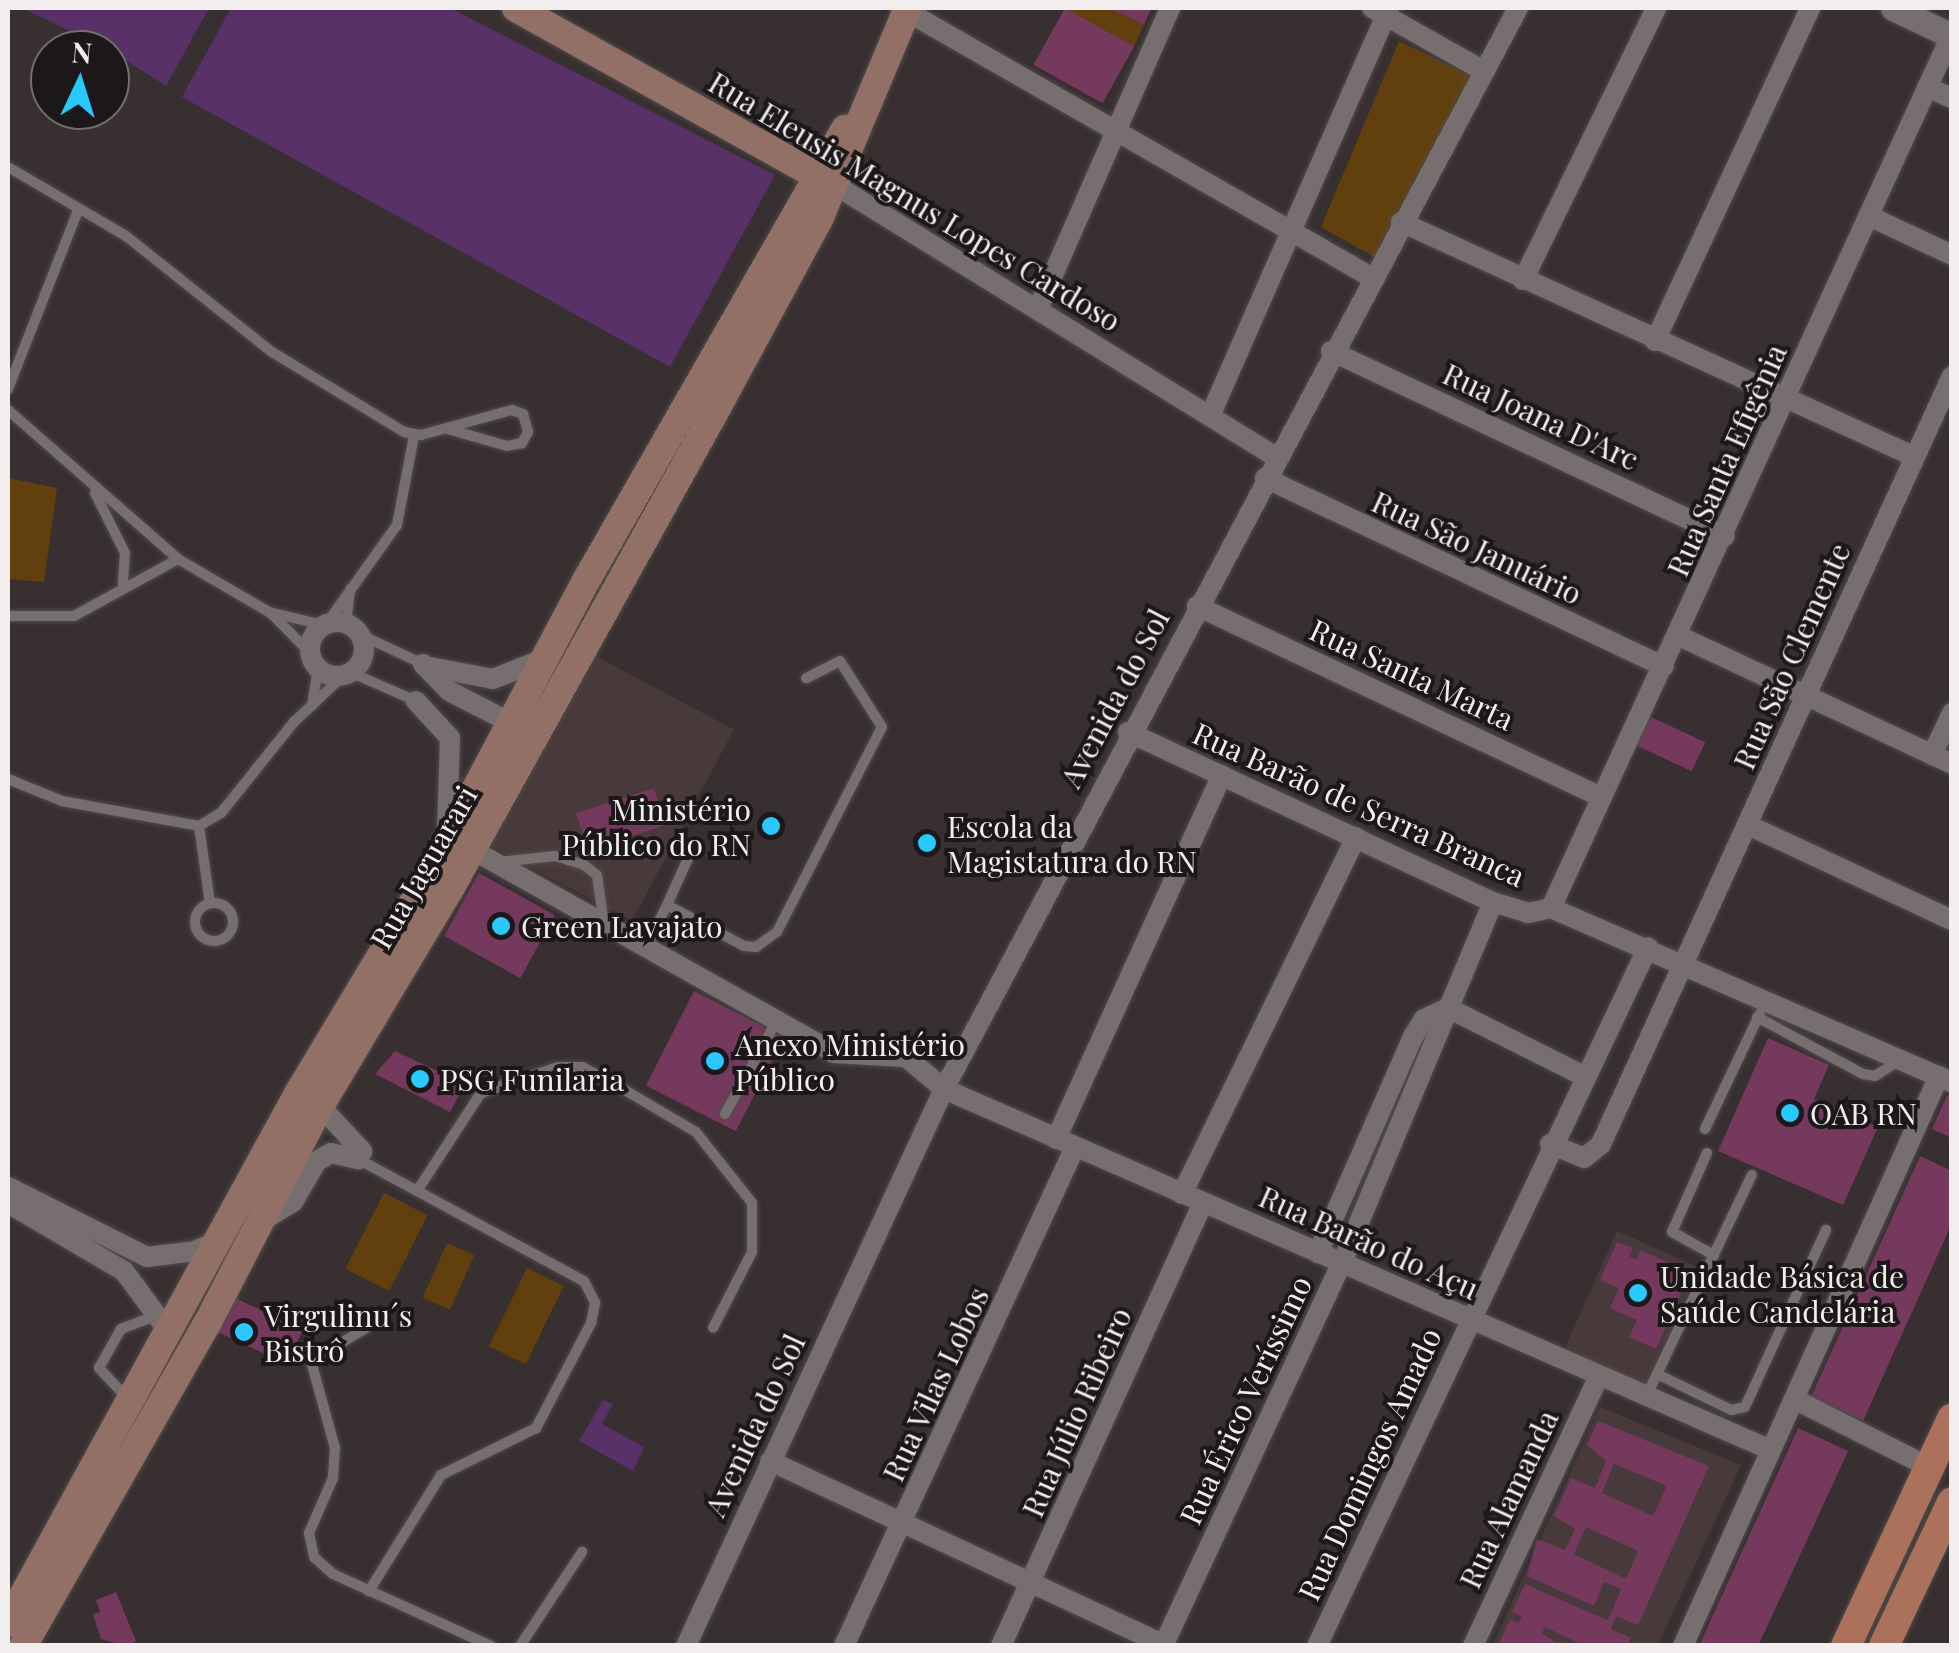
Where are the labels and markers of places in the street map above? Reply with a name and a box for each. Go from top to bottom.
place label: Ministério Público do RN [562,791,751,862]
place label: Escola da Magistatura do RN [947,808,1197,878]
marker: Ministério Público do RN [760,815,782,837]
marker: Escola da Magistatura do RN [916,832,938,854]
place label: Green Lavajato [521,908,722,944]
marker: Green Lavajato [490,915,512,937]
place label: Anexo Ministério Público [735,1026,965,1096]
marker: Anexo Ministério Público [704,1050,726,1072]
place label: PSG Funilaria [440,1061,624,1097]
marker: PSG Funilaria [409,1068,431,1090]
place label: OAB RN [1810,1095,1917,1131]
marker: OAB RN [1779,1102,1801,1124]
place label: Unidade Básica de Saúde Candelária [1660,1258,1905,1328]
marker: Unidade Básica de Saúde Candelária [1625,1280,1651,1306]
place label: Virgulinu´s Bistrô [264,1297,412,1368]
marker: Virgulinu´s Bistrô [233,1321,255,1343]

